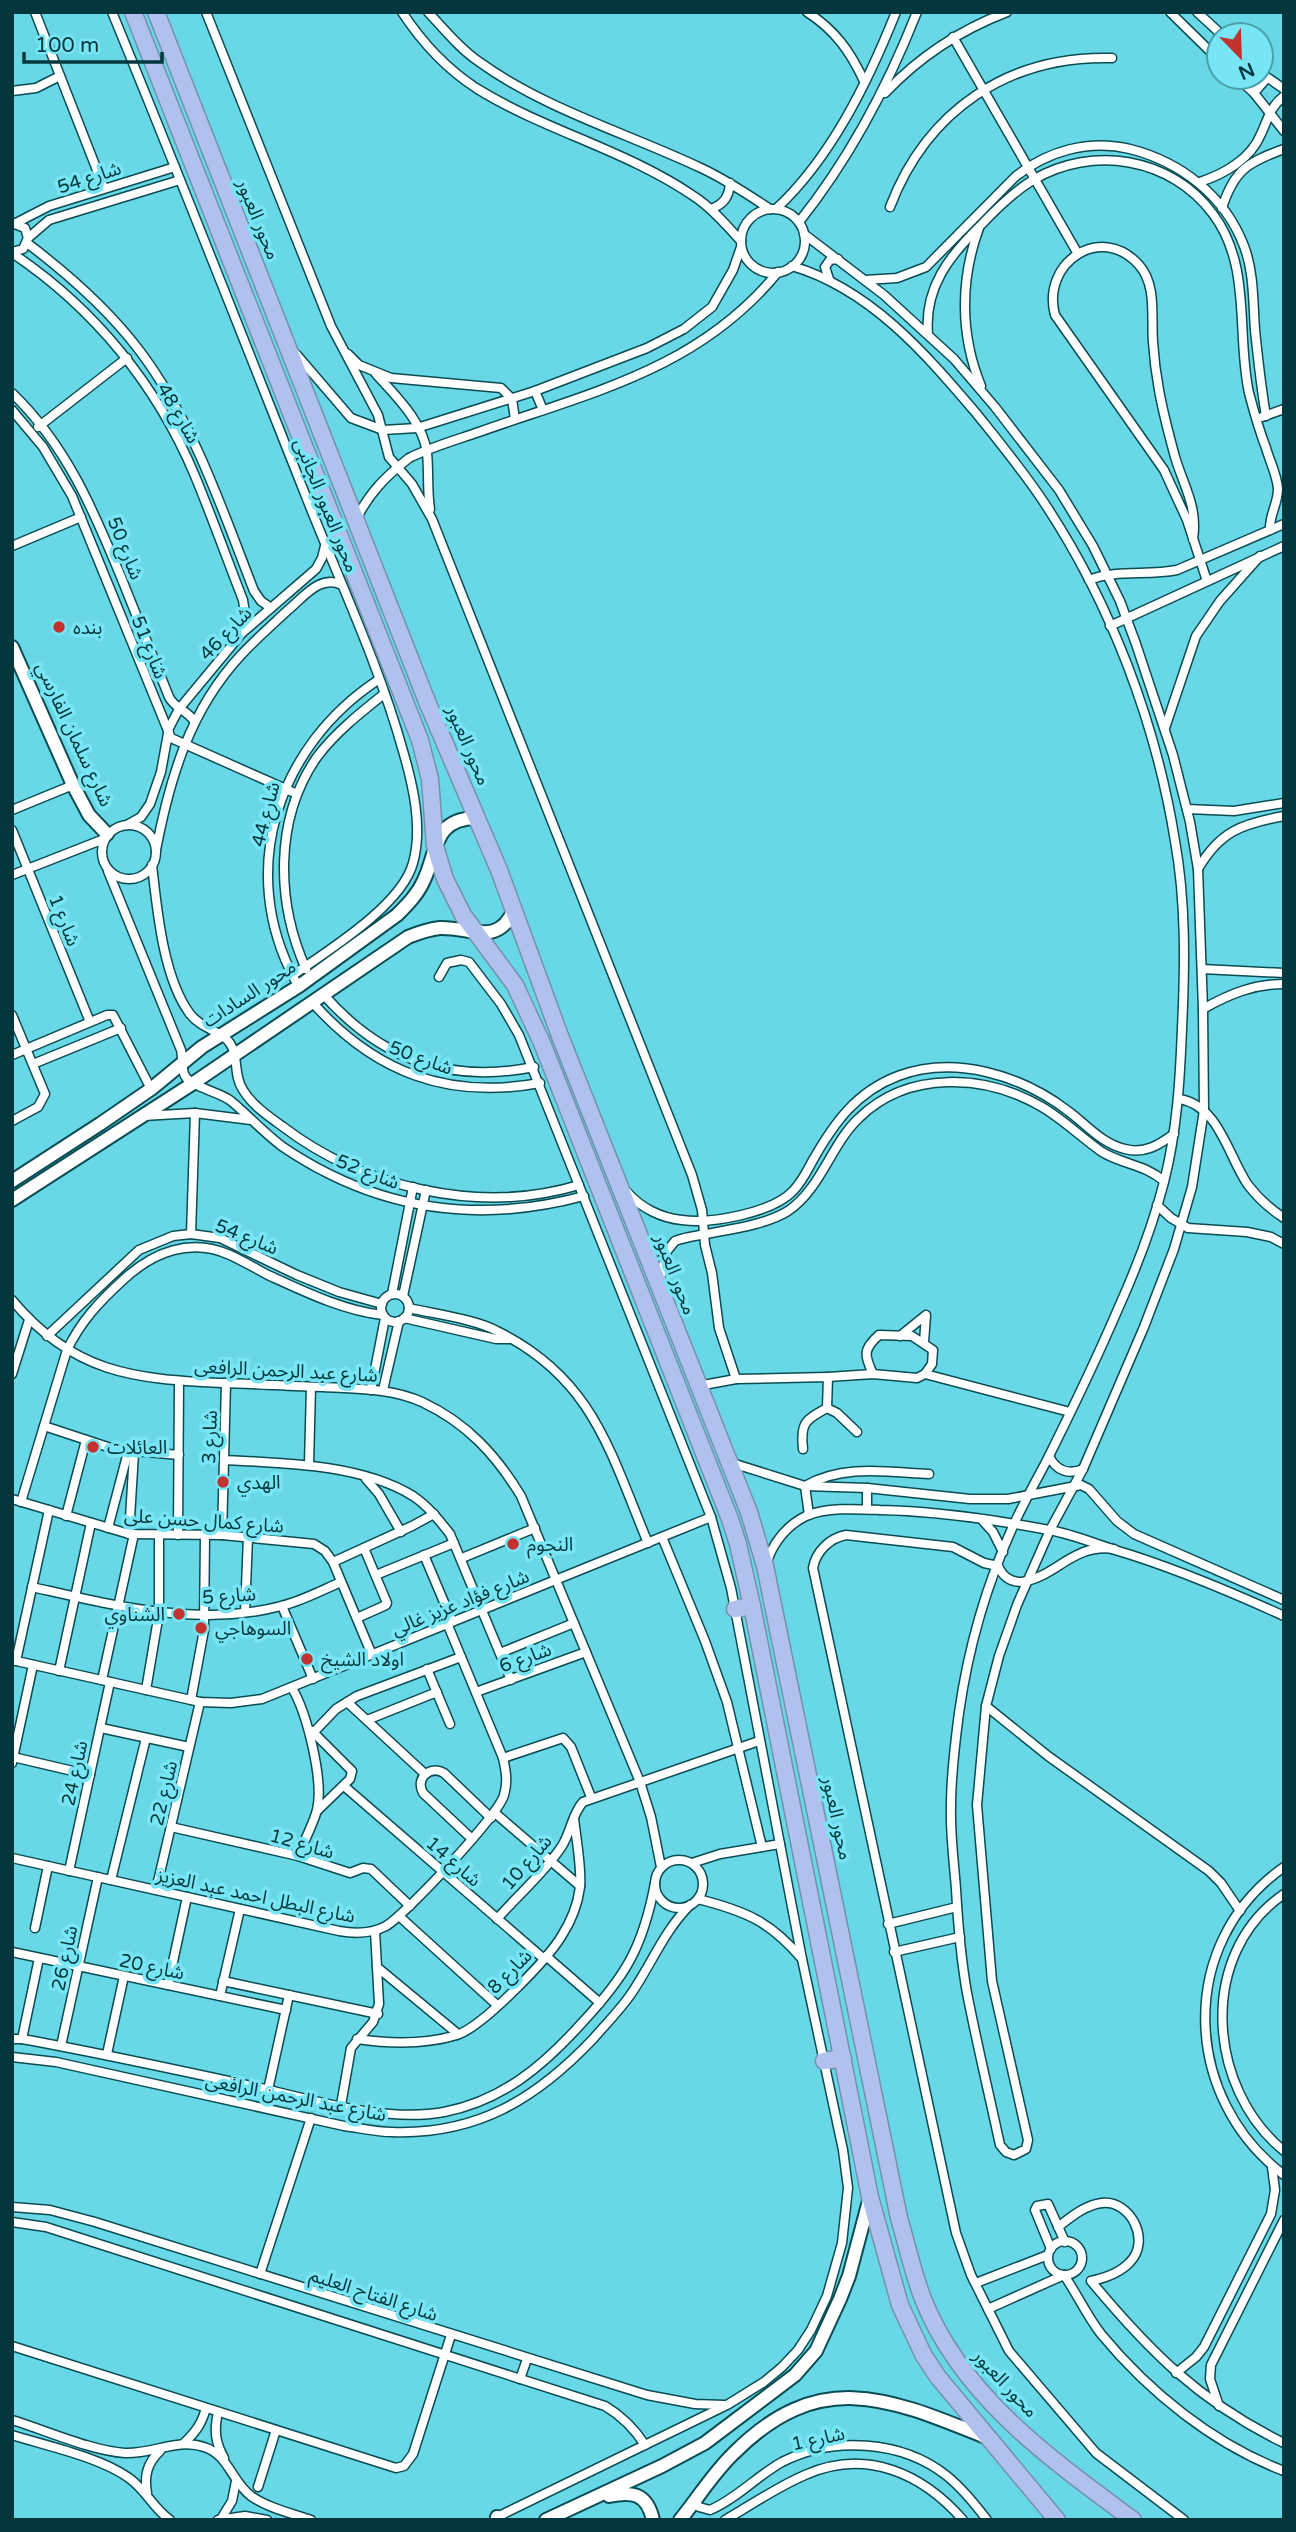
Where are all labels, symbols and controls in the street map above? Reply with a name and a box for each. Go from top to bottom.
scale bar [24,21,163,65]
north arrow [1205,21,1275,91]
text: 100 m [35,33,99,58]
text: N [1235,58,1258,84]
street label: شارع 54 [55,157,125,200]
street label: محور العبور [232,175,284,263]
street label: شارع 48 [150,379,204,449]
street label: محور العبور الجانبى [289,435,363,576]
street label: شارع 50 [101,514,148,584]
street label: شارع 46 [195,602,258,666]
street label: شارع 51 [125,613,172,683]
place label: بنده [73,617,102,639]
marker: بنده [51,619,67,635]
street label: شارع سلمان الفارسي [28,659,117,812]
street label: محور العبور [441,701,495,789]
street label: شارع 44 [247,780,287,849]
street label: شارع 1 [42,891,84,950]
street label: محور السادات [199,956,300,1032]
street label: شارع 50 [385,1036,455,1081]
street label: شارع 52 [332,1150,402,1196]
street label: شارع 54 [211,1214,281,1261]
street label: محور العبور [649,1230,701,1318]
street label: شارع عبد الرحمن الرافعى [194,1355,378,1389]
street label: شارع 3 [198,1410,224,1464]
place label: العائلات [107,1437,167,1459]
marker: العائلات [85,1439,101,1455]
place label: الهدي [237,1472,281,1497]
marker: الهدي [215,1474,231,1490]
street label: شارع كمال حسن على [123,1504,284,1540]
place label: النجوم [527,1534,573,1559]
marker: النجوم [505,1536,521,1552]
street label: شارع فؤاد عزيز غالي [388,1565,534,1644]
street label: شارع 5 [201,1583,257,1611]
place label: الشناوي [104,1604,165,1629]
marker: الشناوي [171,1606,187,1622]
place label: السوهاجي [215,1618,291,1643]
marker: السوهاجي [193,1620,209,1636]
street label: شارع 6 [496,1638,555,1679]
place label: اولاد الشيخ [321,1649,404,1674]
marker: اولاد الشيخ [299,1651,315,1667]
street label: شارع 24 [57,1739,95,1808]
street label: شارع 22 [146,1759,184,1828]
street label: محور العبور [817,1773,857,1862]
street label: شارع 12 [266,1824,336,1866]
street label: شارع 10 [497,1831,558,1896]
street label: شارع 14 [420,1832,485,1893]
street label: شارع البطل احمد عبد العزيز [153,1864,357,1930]
street label: شارع 26 [47,1924,85,1993]
street label: شارع 8 [483,1945,538,2000]
street label: شارع 20 [117,1949,186,1987]
street label: شارع عبد الرحمن الرافعى [203,2070,388,2128]
street label: شارع الفتاح العليم [306,2264,441,2329]
street label: محور العبور [968,2344,1042,2422]
street label: شارع 1 [790,2423,847,2457]

